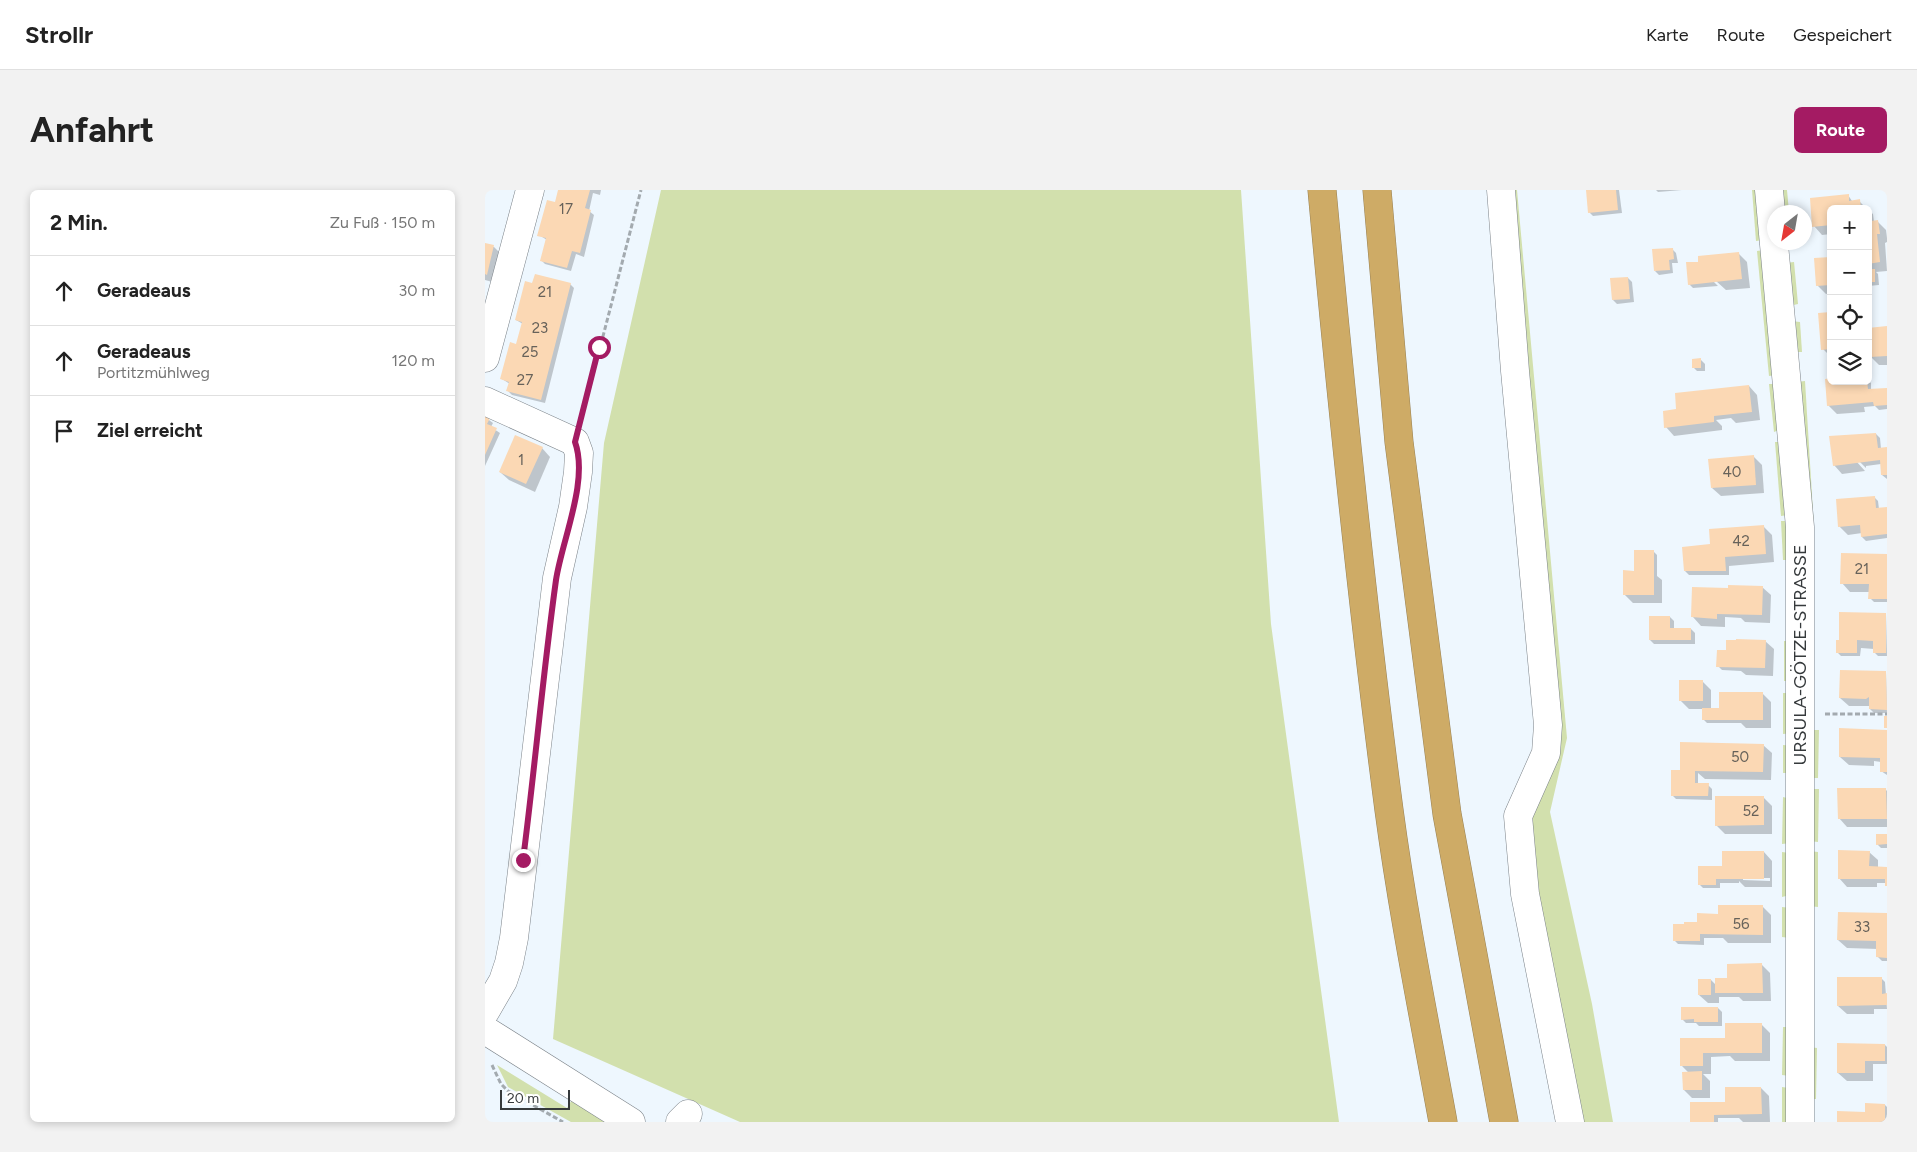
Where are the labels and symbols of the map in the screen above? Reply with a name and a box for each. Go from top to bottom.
house number: 17 [559,200,573,218]
north arrow [1767,205,1812,250]
house number: 21 [538,283,552,301]
house number: 23 [532,319,548,337]
route start [588,336,611,359]
house number: 25 [521,343,539,361]
house number: 27 [517,371,533,389]
house number: 1 [518,451,524,469]
house number: 40 [1723,463,1741,481]
house number: 42 [1732,532,1750,550]
street label: URSULA-GÖTZE-STRASSE [1789,544,1811,766]
house number: 21 [1855,560,1869,578]
house number: 50 [1731,748,1749,766]
house number: 52 [1742,802,1760,820]
route end [512,849,535,872]
house number: 56 [1732,915,1750,933]
house number: 33 [1854,918,1870,936]
scale bar [500,1087,570,1110]

